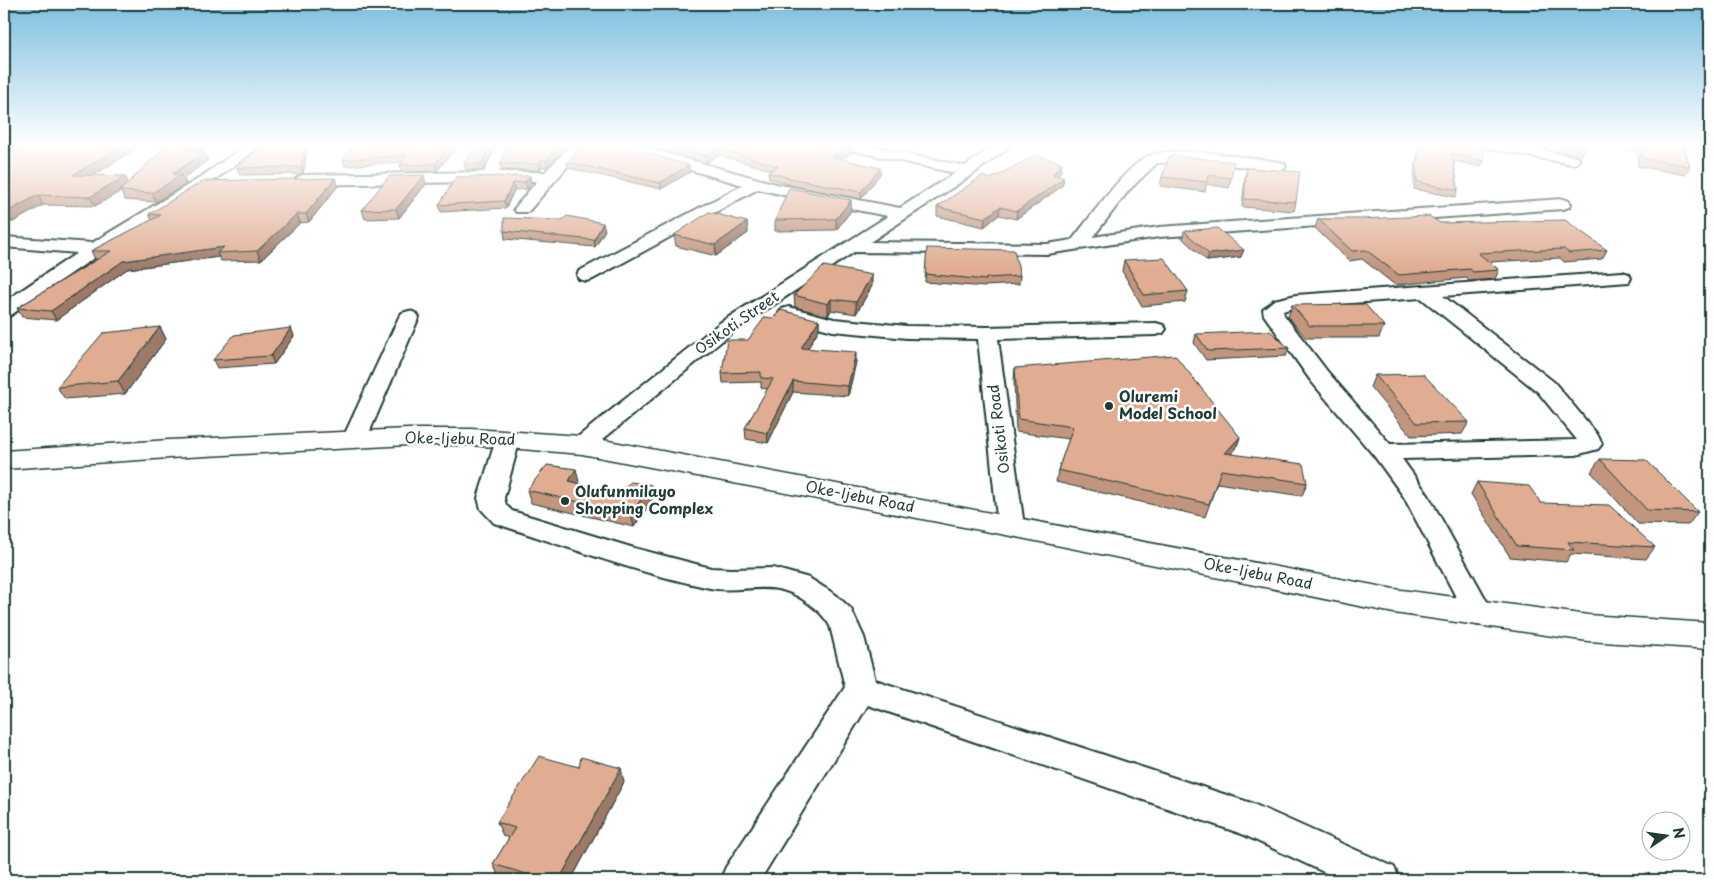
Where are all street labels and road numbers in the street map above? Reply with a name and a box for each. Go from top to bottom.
street label: Osikoti Street [689,284,783,359]
street label: Osikoti Road [981,383,1014,475]
street label: Oke-Ijebu Road [405,425,516,450]
street label: Oke-Ijebu Road [804,474,917,517]
street label: Oke-Ijebu Road [1202,551,1315,594]

